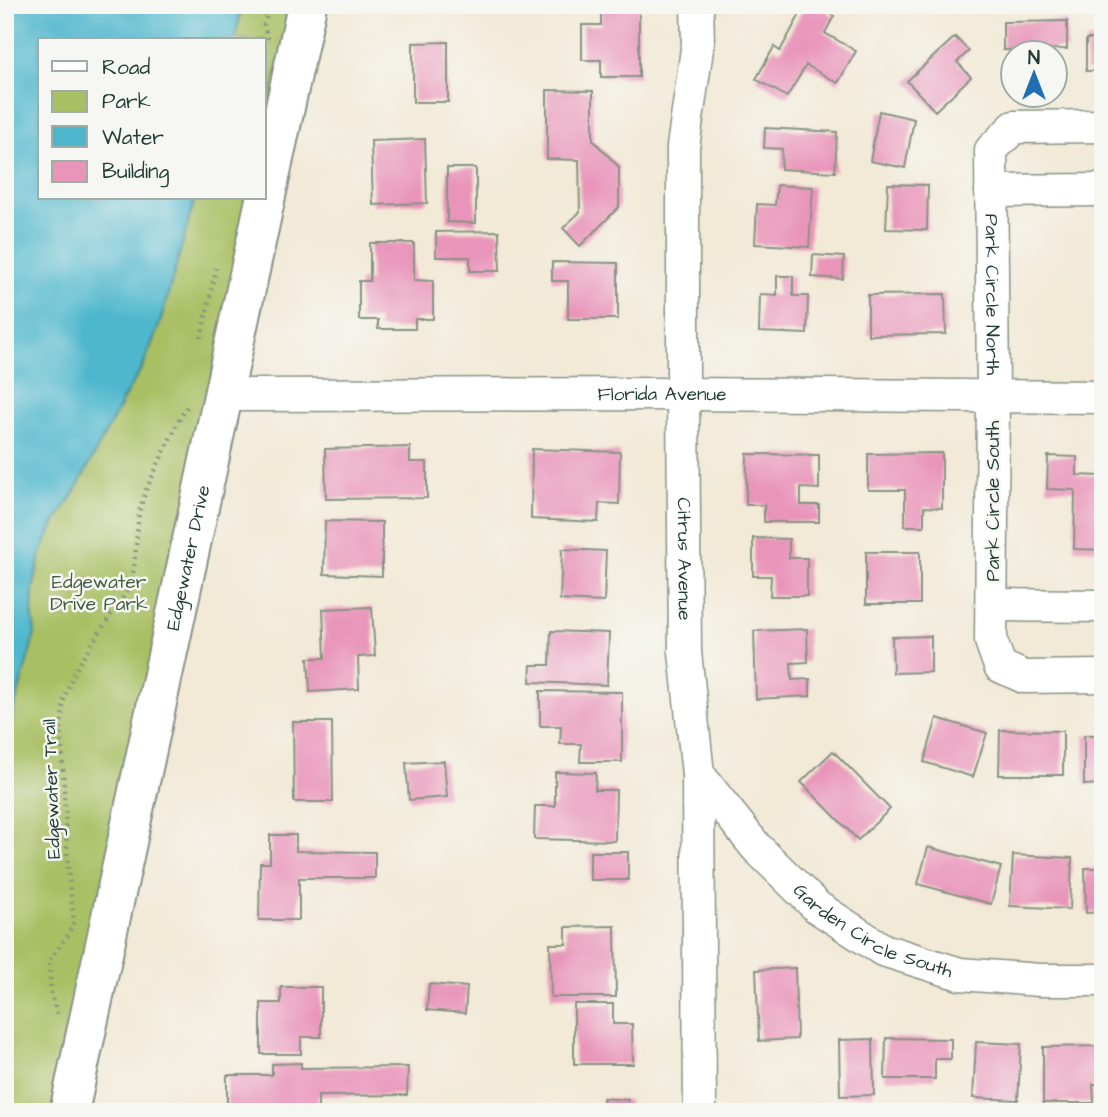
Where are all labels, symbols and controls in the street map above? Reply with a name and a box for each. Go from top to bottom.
legend [38,38,266,200]
north arrow [1000,38,1070,108]
text: N [1028,45,1040,72]
text: Road [102,53,150,82]
text: Park [102,87,151,116]
text: Water [102,123,164,152]
text: Building [102,157,170,188]
street label: Park Circle North [978,214,1006,376]
street label: Florida Avenue [597,380,727,408]
street label: Park Circle South [980,420,1007,581]
street label: Edgewater Drive [159,482,217,633]
street label: Citrus Avenue [670,497,698,621]
park label: Edgewater Drive Park [50,569,148,618]
street label: Edgewater Trail [36,719,69,859]
street label: Garden Circle South [787,877,957,985]

